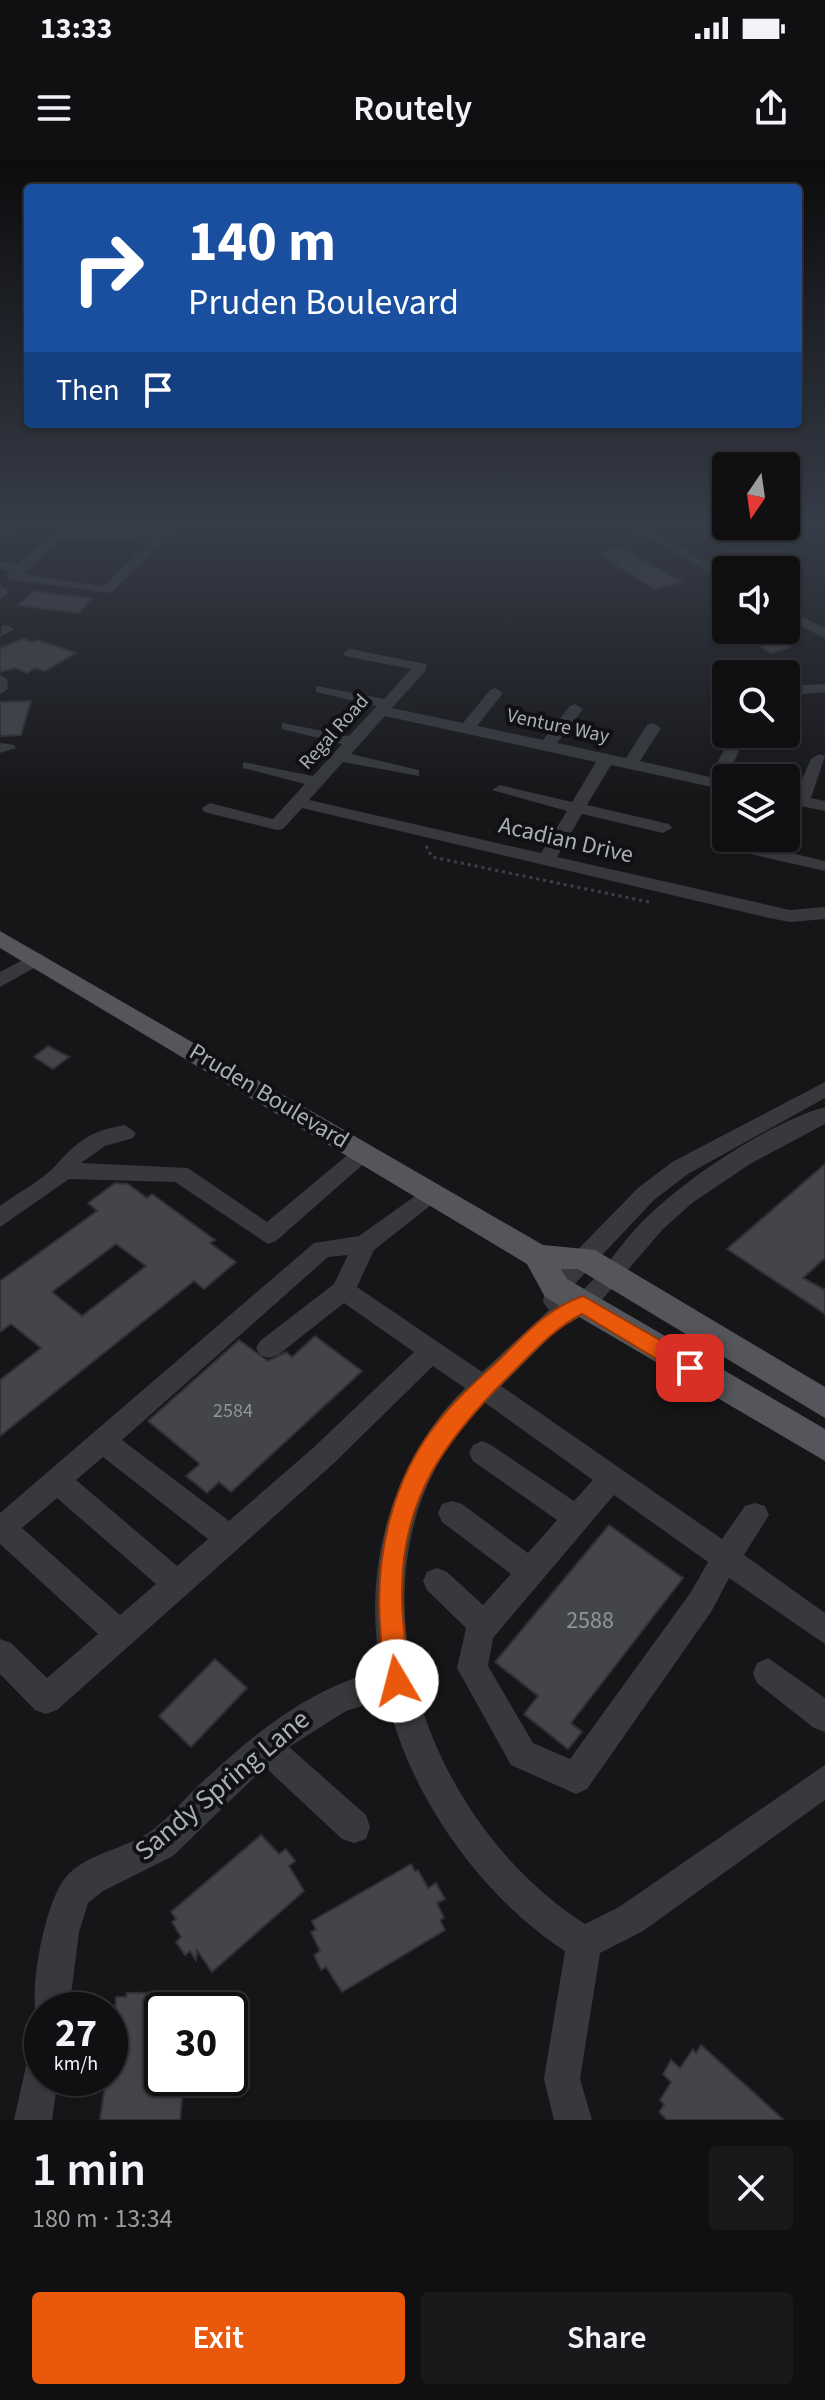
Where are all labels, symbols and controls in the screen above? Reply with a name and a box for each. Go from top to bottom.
text: 13:33 [40,7,112,50]
text: Routely [353,83,472,134]
icon: menu [32,86,76,130]
icon: share [749,86,793,130]
text: 140 m [188,203,336,282]
icon: right [56,216,160,320]
text: Pruden Boulevard [188,277,459,328]
icon: arrive [136,368,180,412]
text: Then [56,369,120,412]
north arrow [712,452,800,540]
map controls [712,452,800,852]
button: sound [712,556,800,644]
button: search [712,660,800,748]
street label: Regal Road [293,688,375,776]
street label: Venture Way [504,701,612,751]
button: layers [712,764,800,852]
street label: Acadian Drive [495,808,637,872]
street label: Pruden Boulevard [183,1034,355,1158]
pin [656,1334,724,1402]
icon: arrive [668,1346,712,1390]
house number: 2584 [213,1397,253,1425]
house number: 2588 [566,1603,614,1638]
position arrow [355,1639,439,1723]
street label: Sandy Spring Lane [126,1700,318,1870]
speed limit sign: 30 [144,1992,248,2096]
text: 27 [55,2005,97,2062]
text: km/h [54,2050,98,2078]
text: 1 min [32,2136,146,2204]
button: close [709,2146,793,2230]
text: 180 m · 13:34 [32,2200,173,2237]
button: Exit [32,2292,405,2384]
button: Share [421,2292,793,2384]

